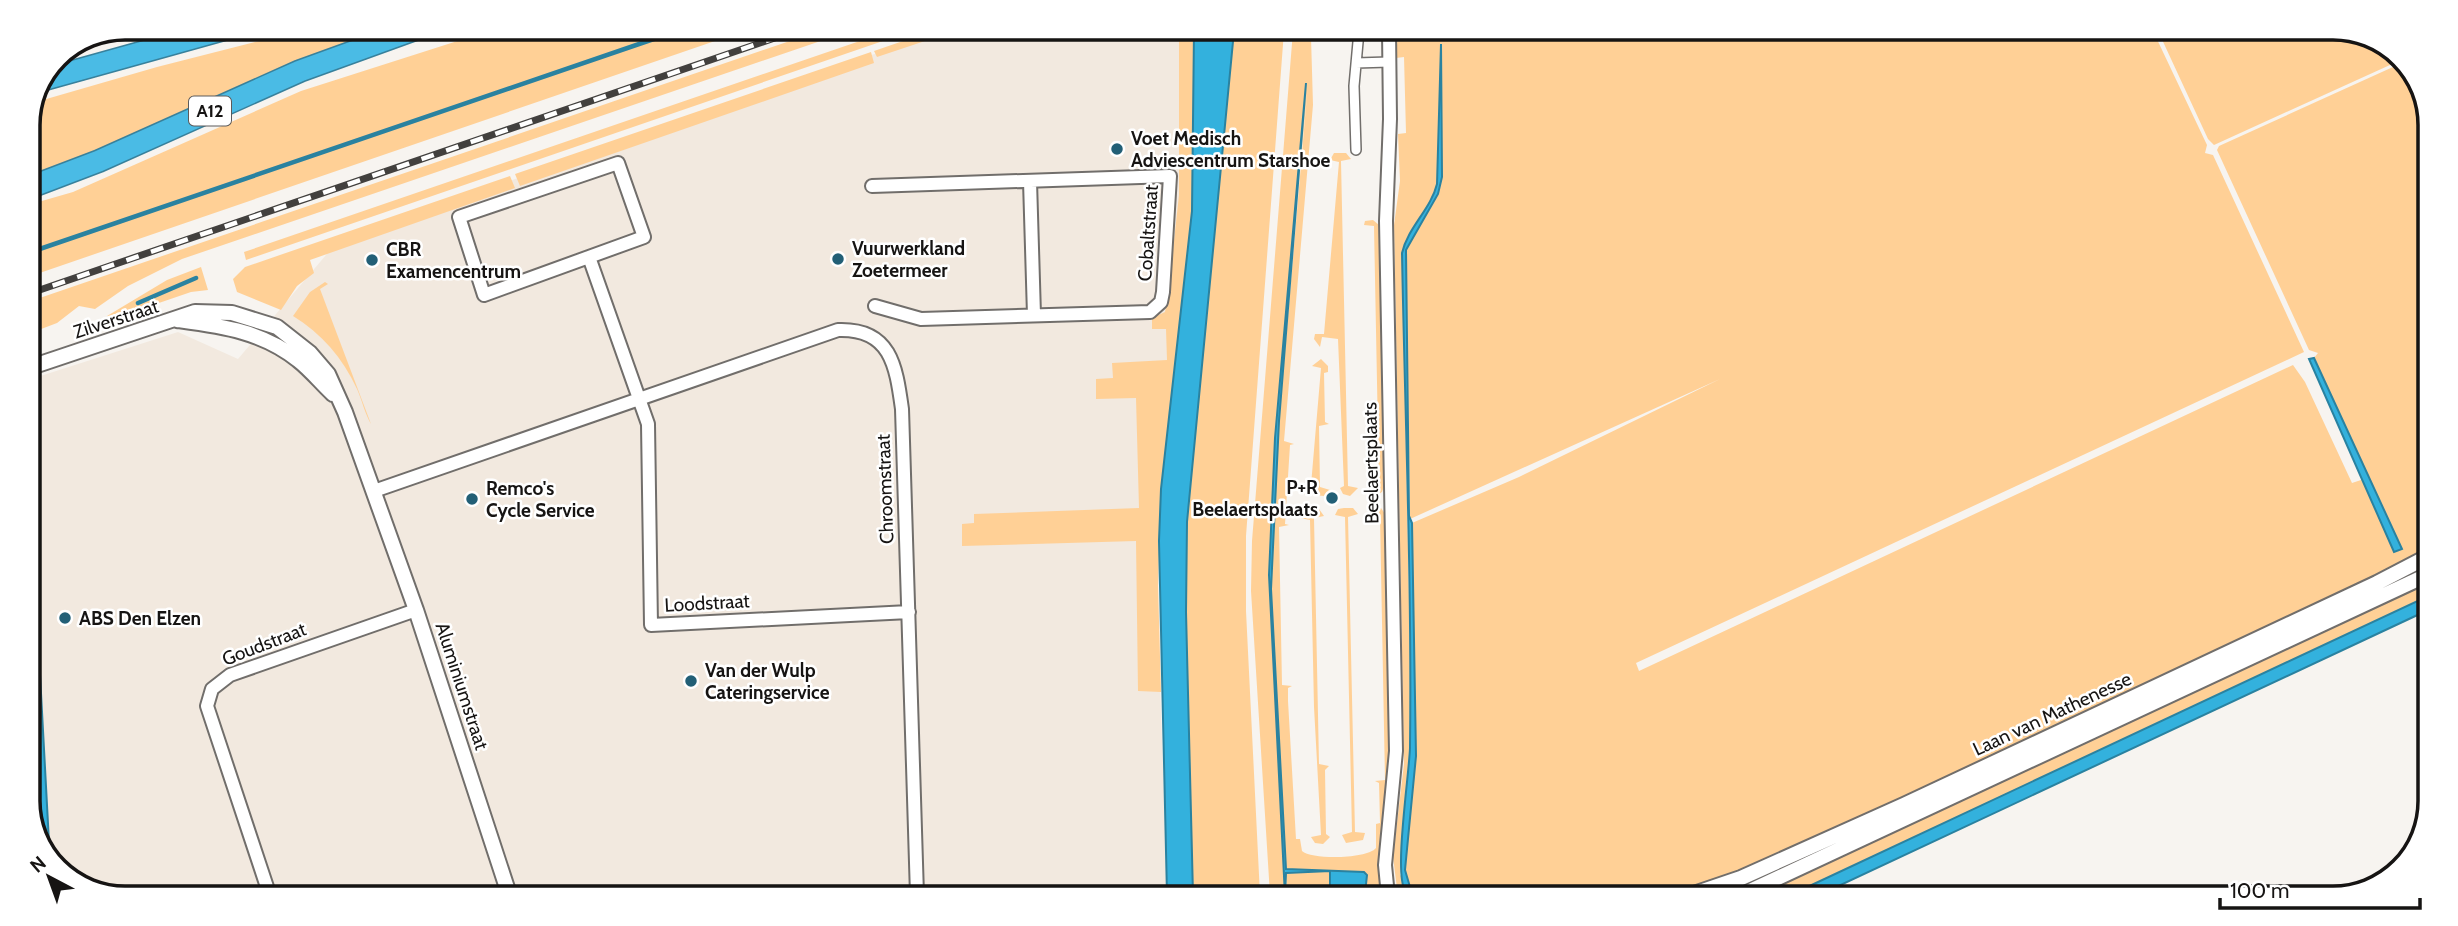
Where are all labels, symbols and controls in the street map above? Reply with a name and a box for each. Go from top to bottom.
road number: A12 [189,96,231,126]
place label: Voet Medisch Adviescentrum Starshoe [1131,127,1331,172]
marker: Voet Medisch Adviescentrum Starshoe [1109,141,1125,157]
street label: Cobaltstraat [1133,183,1163,282]
place label: Vuurwerkland Zoetermeer [852,237,965,282]
place label: CBR Examencentrum [386,238,521,283]
marker: Vuurwerkland Zoetermeer [830,251,846,267]
marker: CBR Examencentrum [364,252,380,268]
street label: Zilverstraat [71,294,162,344]
street label: Beelaertsplaats [1358,402,1384,524]
street label: Chroomstraat [872,433,898,544]
place label: P+R Beelaertsplaats [1192,476,1318,521]
place label: Remco's Cycle Service [486,477,595,522]
marker: P+R Beelaertsplaats [1324,490,1340,506]
marker: Remco's Cycle Service [464,491,480,507]
street label: Loodstraat [664,589,751,617]
place label: ABS Den Elzen [79,607,201,630]
marker: ABS Den Elzen [57,610,73,626]
street label: Goudstraat [219,617,310,671]
street label: Aluminiumstraat [431,619,494,753]
place label: Van der Wulp Cateringservice [705,659,830,704]
street label: Laan van Mathenesse [1969,667,2135,761]
marker: Van der Wulp Cateringservice [683,673,699,689]
north arrow [14,842,84,912]
text: N [26,851,51,878]
scale bar [2220,866,2420,910]
text: 100 m [2230,878,2289,903]

